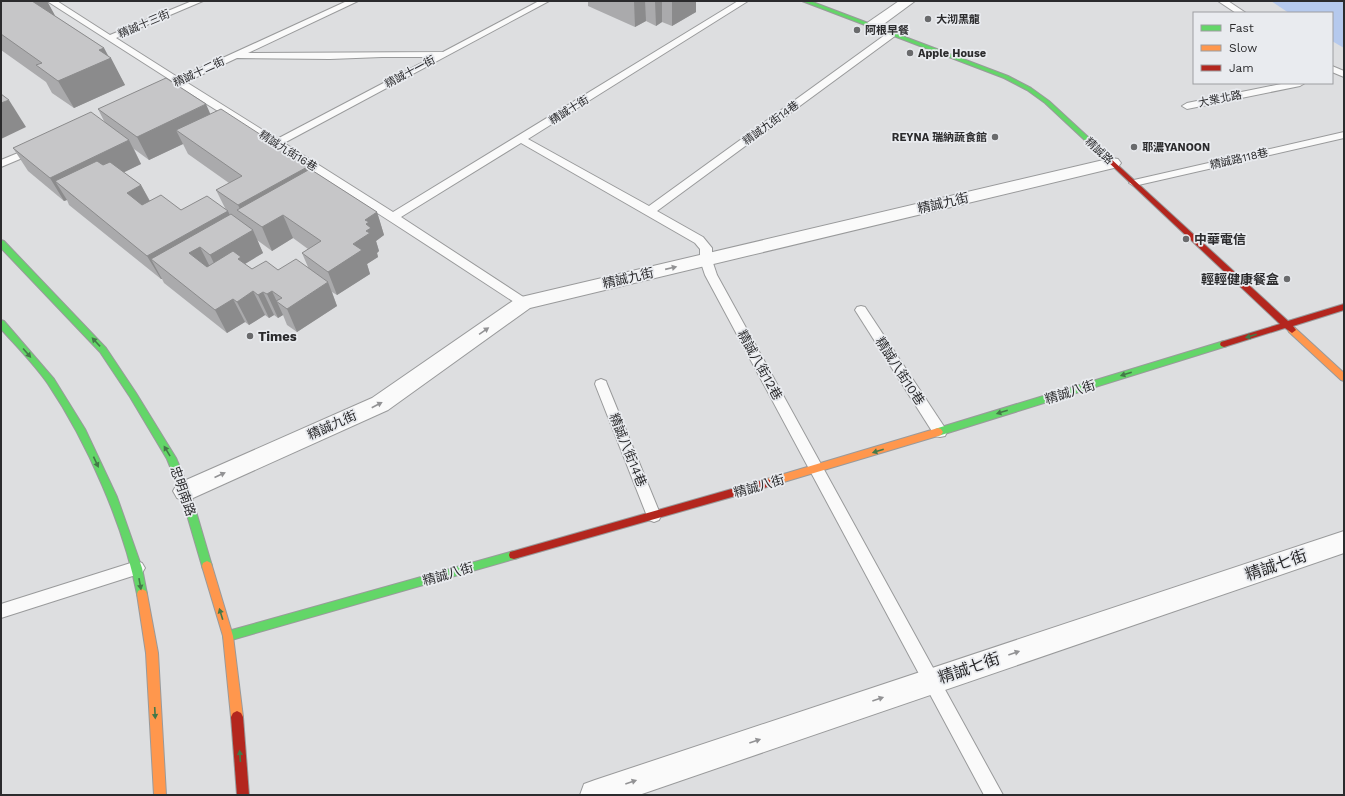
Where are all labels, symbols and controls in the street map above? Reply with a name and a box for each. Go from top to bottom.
street label: 精誠十三街 [116,7,172,41]
legend [1193,12,1333,84]
place label: 大沏黑龍 [936,13,980,26]
marker: 大沏黑龍 [923,14,933,24]
text: Fast [1229,21,1254,35]
place label: 阿根早餐 [865,24,909,37]
marker: 阿根早餐 [852,25,862,35]
text: Slow [1229,41,1257,55]
place label: Apple House [918,47,986,60]
marker: Apple House [905,48,915,58]
street label: 精誠十一街 [383,53,437,91]
street label: 精誠十二街 [171,54,227,90]
text: Jam [1229,61,1254,75]
street label: 大業北路 [1197,88,1243,110]
street label: 精誠十街 [547,93,591,127]
street label: 精誠九街14巷 [740,98,802,148]
street label: 精誠九街16巷 [257,128,319,174]
place label: REYNA 瑞納蔬食館 [892,131,987,144]
marker: REYNA 瑞納蔬食館 [990,132,1000,142]
street label: 精誠路 [1082,135,1116,167]
place label: 耶濃YANOON [1142,141,1210,154]
marker: 耶濃YANOON [1129,142,1139,152]
street label: 精誠路118巷 [1209,146,1269,172]
street label: 精誠九街 [916,190,970,216]
place label: 中華電信 [1194,232,1246,247]
marker: 中華電信 [1181,234,1191,244]
one-way arrow [665,264,677,270]
street label: 精誠九街 [601,265,655,291]
place label: 輕輕健康餐盒 [1201,272,1279,287]
marker: 輕輕健康餐盒 [1282,274,1292,284]
one-way arrow [479,327,489,335]
street label: 精誠八街12巷 [735,327,785,403]
place label: Times [258,329,297,344]
marker: Times [245,331,255,341]
one-way arrow [1244,333,1256,339]
street label: 精誠八街10巷 [872,334,928,408]
one-way arrow [91,337,101,347]
one-way arrow [22,348,31,358]
one-way arrow [1120,371,1132,377]
street label: 精誠八街 [1043,377,1097,407]
one-way arrow [371,401,383,408]
street label: 精誠九街 [305,408,359,442]
one-way arrow [996,410,1008,416]
street label: 精誠八街14巷 [606,411,650,489]
one-way arrow [163,446,171,456]
one-way arrow [871,448,883,454]
one-way arrow [93,456,99,468]
street label: 忠明南路 [167,464,199,518]
one-way arrow [215,472,226,478]
street label: 精誠八街 [732,472,786,500]
street label: 精誠七街 [1243,546,1309,584]
street label: 精誠八街 [421,560,475,588]
one-way arrow [137,578,143,590]
one-way arrow [218,607,224,619]
street label: 精誠七街 [936,649,1002,687]
one-way arrow [1009,650,1021,656]
one-way arrow [872,696,884,702]
one-way arrow [152,707,159,719]
one-way arrow [749,738,761,744]
one-way arrow [236,750,243,762]
one-way arrow [626,779,638,785]

